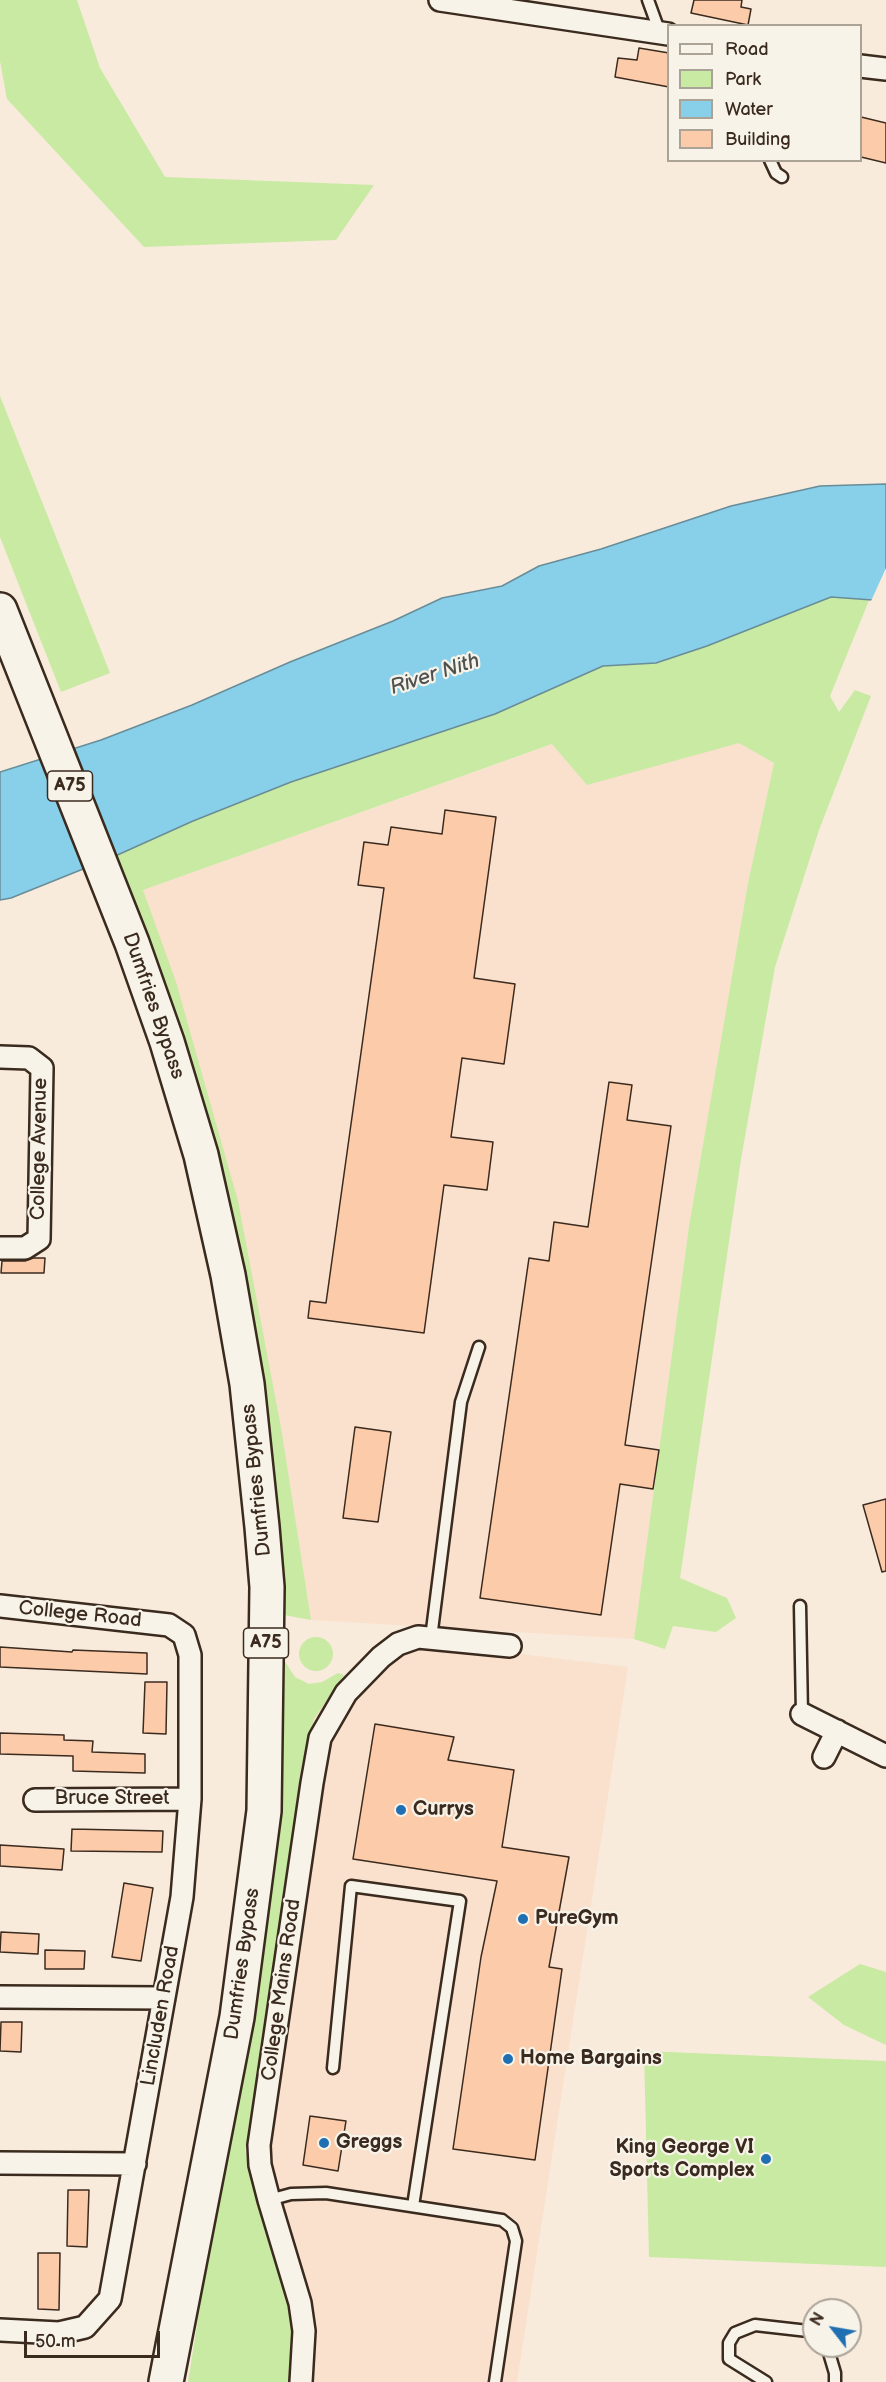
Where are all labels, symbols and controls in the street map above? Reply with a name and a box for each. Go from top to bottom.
legend [667,24,862,162]
text: Road [725,39,769,60]
text: Park [725,69,761,90]
text: Water [725,99,773,120]
text: Building [725,129,791,150]
water label: River Nith [387,649,483,701]
road number: A75 [48,771,92,801]
street label: Dumfries Bypass [117,930,189,1082]
street label: College Avenue [27,1078,53,1220]
street label: Dumfries Bypass [237,1403,277,1557]
street label: College Road [17,1597,143,1633]
road number: A75 [244,1628,288,1658]
street label: Bruce Street [55,1787,169,1811]
place label: Currys [413,1798,474,1822]
marker: Currys [394,1803,408,1817]
street label: Dumfries Bypass [220,1887,266,2041]
street label: College Mains Road [257,1898,307,2082]
place label: PureGym [535,1907,619,1931]
marker: PureGym [516,1912,530,1926]
street label: Lincluden Road [137,1944,185,2088]
place label: Home Bargains [520,2047,662,2071]
marker: Home Bargains [501,2052,515,2066]
place label: Greggs [336,2131,402,2155]
marker: Greggs [317,2136,331,2150]
place label: King George VI Sports Complex [609,2136,754,2183]
marker: King George VI Sports Complex [759,2152,773,2166]
north arrow [802,2298,862,2358]
text: N [807,2309,829,2330]
scale bar [27,2319,164,2357]
text: 50 m [35,2331,76,2352]

